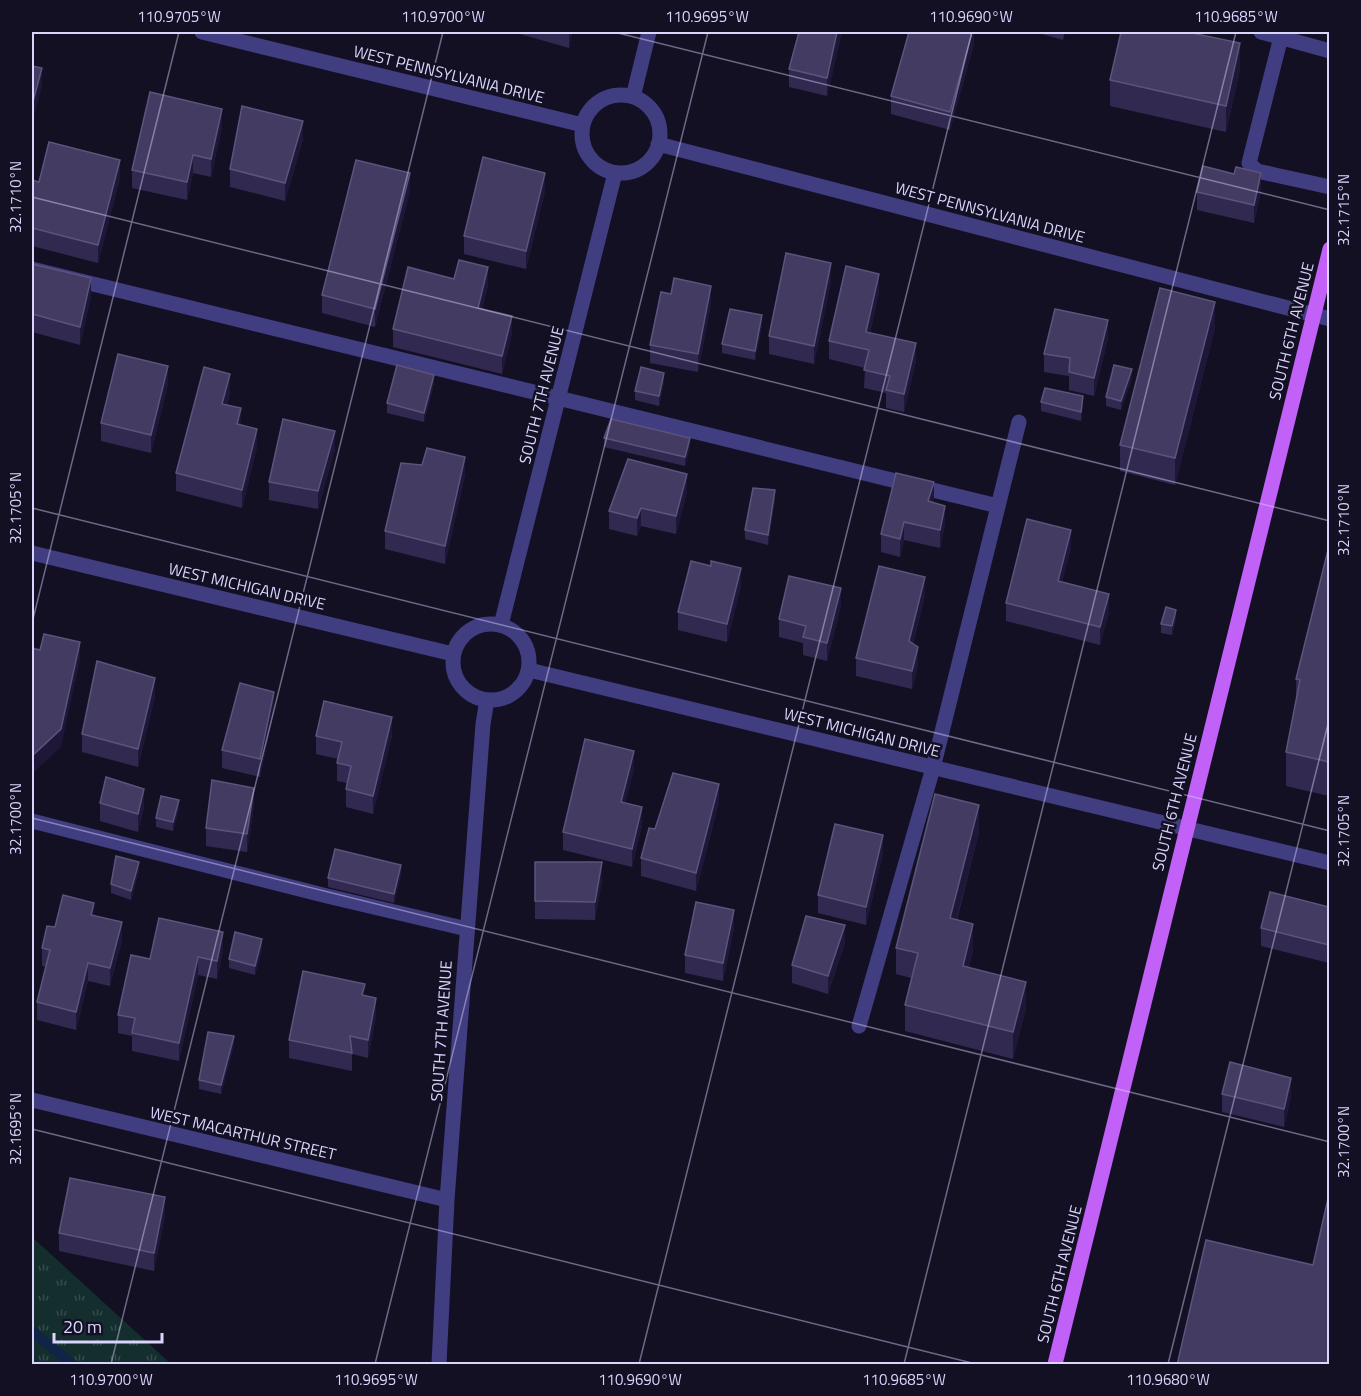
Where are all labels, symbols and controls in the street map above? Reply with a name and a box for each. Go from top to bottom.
text: 110.9705°W [137,5,221,28]
text: 110.9700°W [401,5,485,28]
text: 110.9695°W [665,5,749,28]
text: 110.9690°W [929,5,1013,28]
text: 110.9685°W [1194,5,1278,28]
street label: WEST PENNSYLVANIA DRIVE [351,39,547,109]
text: 32.1710°N [4,161,27,233]
text: 32.1715°N [1332,174,1355,246]
street label: WEST PENNSYLVANIA DRIVE [892,175,1088,249]
street label: SOUTH 6TH AVENUE [1262,259,1320,402]
street label: SOUTH 7TH AVENUE [512,323,570,466]
text: 32.1705°N [4,472,27,544]
text: 32.1710°N [1332,484,1355,556]
street label: WEST MICHIGAN DRIVE [166,556,328,616]
street label: WEST MICHIGAN DRIVE [781,701,943,763]
street label: SOUTH 6TH AVENUE [1145,730,1203,873]
text: 32.1700°N [4,783,27,855]
text: 32.1705°N [1332,795,1355,867]
street label: SOUTH 7TH AVENUE [424,960,458,1102]
text: 32.1695°N [4,1093,27,1165]
street label: WEST MACARTHUR STREET [148,1100,339,1166]
text: 32.1700°N [1332,1106,1355,1178]
street label: SOUTH 6TH AVENUE [1030,1202,1088,1345]
scale bar [54,1306,162,1344]
text: 20 m [63,1313,102,1340]
text: 110.9700°W [69,1368,153,1391]
text: 110.9695°W [334,1368,418,1391]
text: 110.9690°W [598,1368,682,1391]
text: 110.9685°W [862,1368,946,1391]
text: 110.9680°W [1126,1368,1210,1391]

